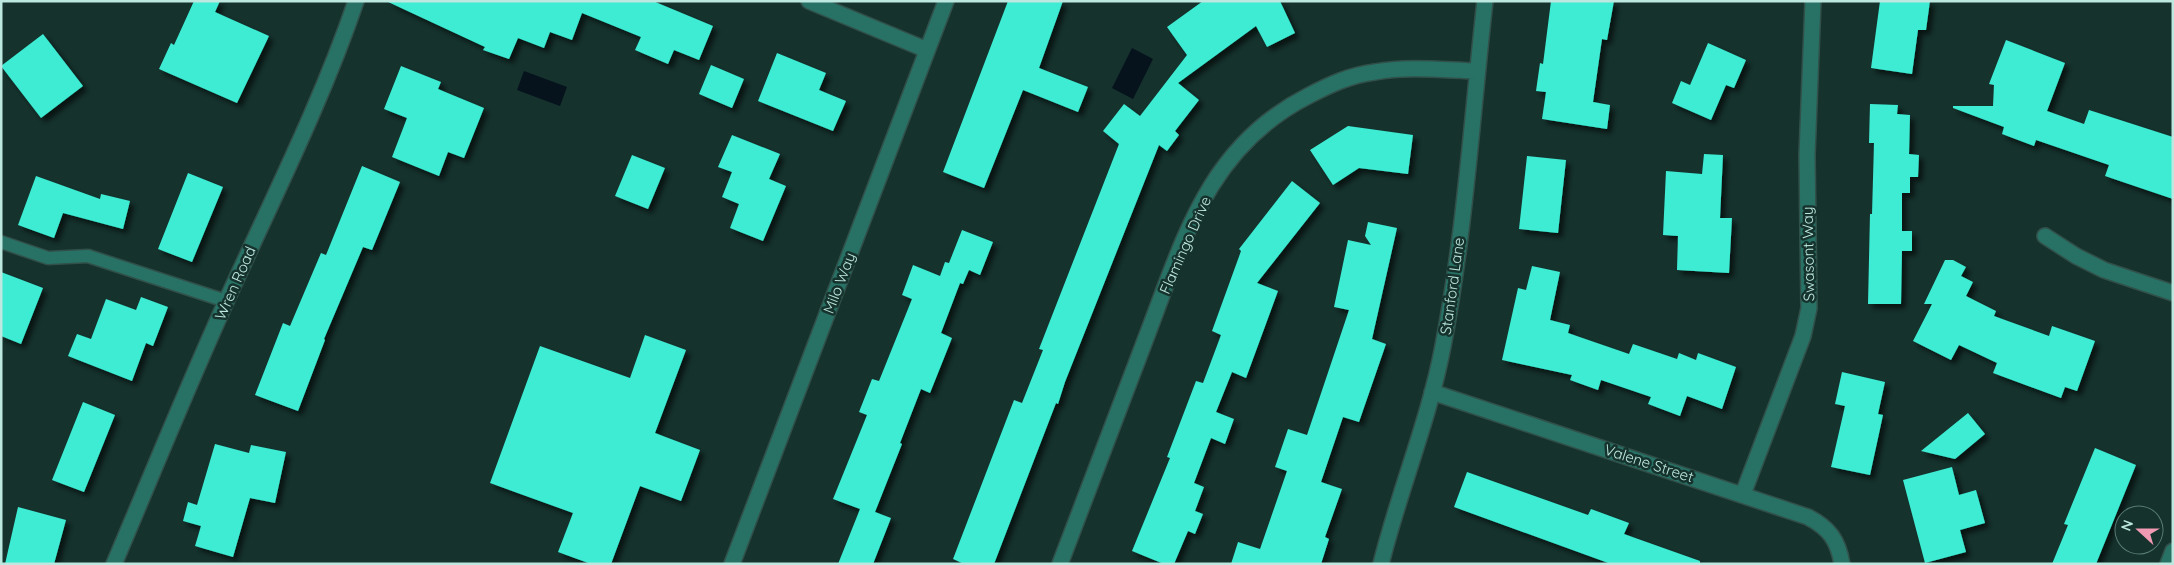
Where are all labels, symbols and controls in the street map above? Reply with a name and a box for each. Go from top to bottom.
street label: Flamingo Drive [1155,193,1215,297]
street label: Swasont Way [1798,206,1818,302]
street label: Stanford Lane [1436,236,1468,336]
street label: Wren Road [210,243,260,323]
street label: Milo Way [819,250,859,316]
street label: Valene Street [1602,440,1696,486]
north arrow [2114,505,2164,555]
text: N [2117,517,2137,533]

